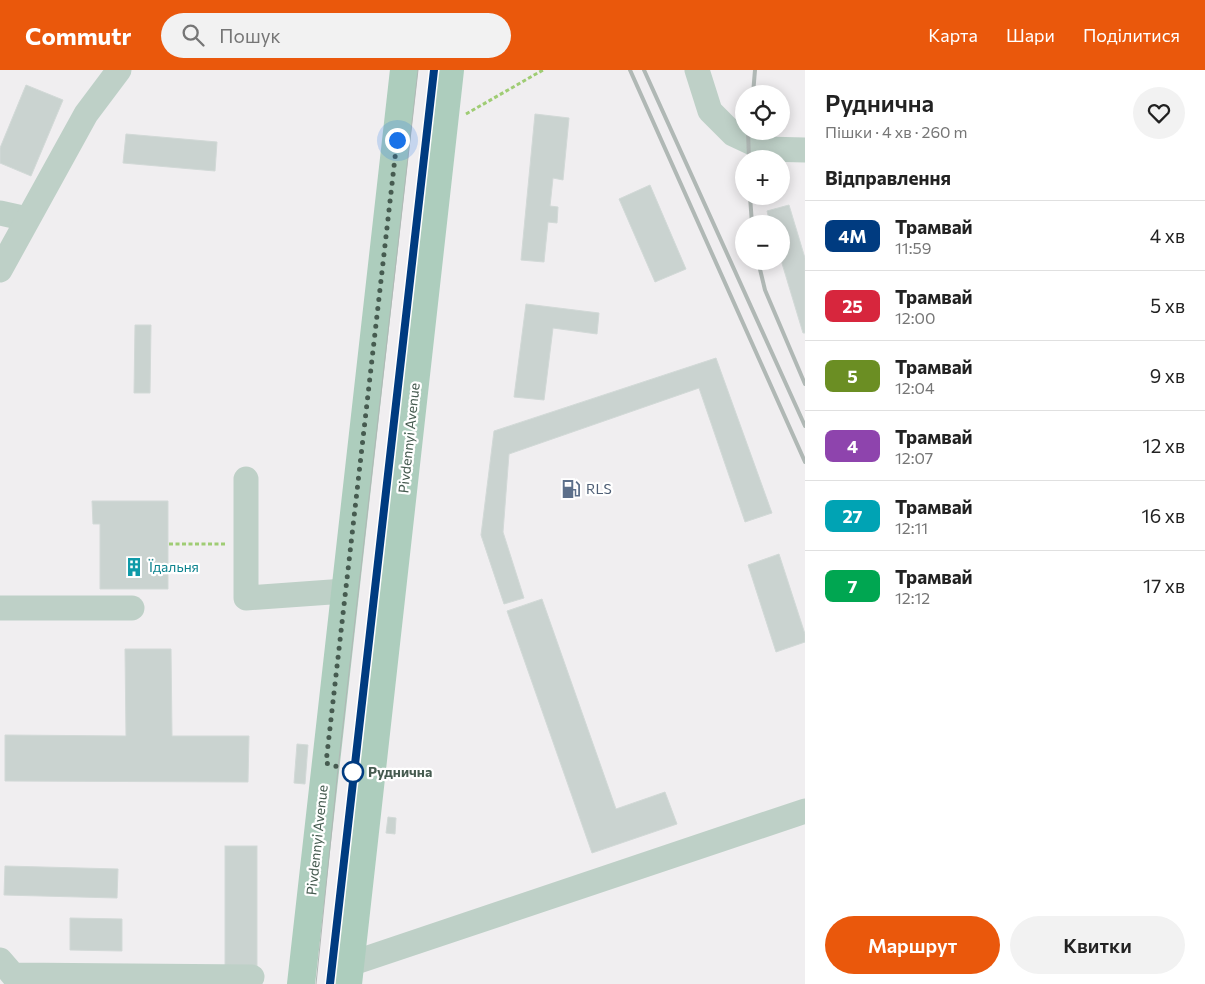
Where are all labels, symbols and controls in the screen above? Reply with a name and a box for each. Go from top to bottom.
search box [161,13,511,58]
text: Commutr [25,21,131,50]
icon: search [179,21,207,49]
text: Пошук [219,24,281,47]
text: Карта [928,24,978,46]
text: Шари [1006,24,1055,46]
text: Поділитися [1083,24,1180,46]
map controls [735,85,790,270]
button: locate [735,85,790,140]
button: heart [1133,87,1185,139]
text: Руднична [825,88,934,117]
text: Пішки · 4 хв · 260 m [825,122,968,141]
your location [385,128,410,153]
button: + [735,150,790,205]
text: Відправлення [825,166,951,189]
button: − [735,215,790,270]
text: Трамвай [895,215,973,238]
text: 4 хв [1150,224,1185,247]
text: 4М [838,225,867,247]
text: 11:59 [895,238,931,257]
text: Трамвай [895,285,973,308]
text: 5 хв [1150,294,1185,317]
text: 25 [842,295,863,317]
text: 12:00 [895,308,935,327]
text: Трамвай [895,355,973,378]
text: 9 хв [1150,364,1185,387]
text: 5 [847,365,858,387]
text: 12:04 [895,378,935,397]
street label: Pivdennyi Avenue [394,382,423,494]
text: Трамвай [895,425,973,448]
text: 12 хв [1143,434,1185,457]
text: 4 [847,435,858,457]
text: 12:07 [895,448,933,467]
fuel station icon: RLS [560,478,582,500]
place label: RLS [586,480,612,497]
text: Трамвай [895,495,973,518]
text: 16 хв [1142,504,1185,527]
text: 27 [842,505,863,527]
text: 12:11 [895,518,928,537]
building icon: Їдальня [123,556,145,578]
place label: Їдальня [148,558,199,575]
text: Трамвай [895,565,973,588]
text: 17 хв [1143,574,1185,597]
text: 7 [848,575,857,597]
text: 12:12 [895,588,930,607]
marker: Руднична [342,761,364,783]
place label: Руднична [368,763,432,780]
street label: Pivdennyi Avenue [302,784,331,896]
button: Маршрут [825,916,1000,974]
button: Квитки [1010,916,1185,974]

